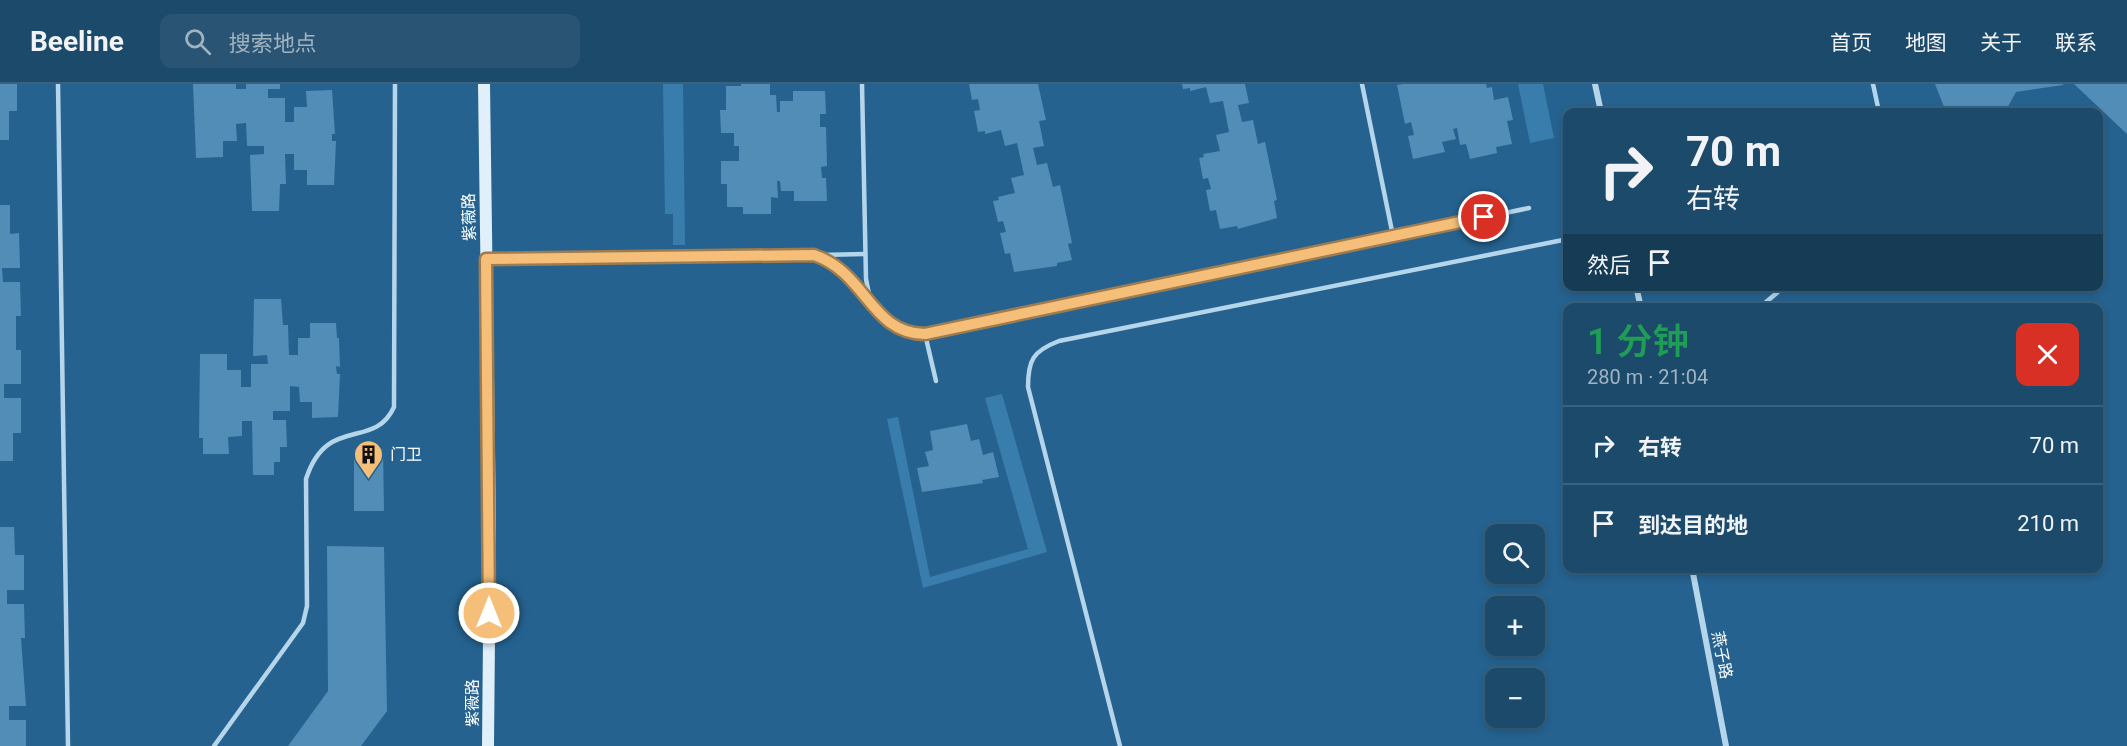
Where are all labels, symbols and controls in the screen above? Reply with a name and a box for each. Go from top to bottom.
search box [160,14,580,68]
text: Beeline [30,25,124,58]
icon: search [181,25,214,58]
text: 搜索地点 [229,31,317,56]
text: 首页 [1830,31,1872,55]
text: 地图 [1905,31,1947,55]
text: 关于 [1980,31,2022,55]
text: 联系 [2055,31,2097,55]
text: 70 m [1686,127,1781,176]
icon: right [1587,132,1665,210]
text: 右转 [1686,183,1740,215]
pin [1458,191,1509,242]
street label: 紫薇路 [459,193,479,241]
icon: arrive [1467,200,1500,233]
icon: arrive [1643,246,1676,279]
text: 然后 [1587,253,1631,278]
text: 1 分钟 [1587,321,1689,363]
button: close [2016,323,2079,386]
text: 280 m · 21:04 [1587,365,1708,389]
icon: right [1587,429,1620,462]
text: 70 m [2030,433,2079,458]
text: 右转 [1638,435,1682,460]
building icon: 门卫 [353,438,385,480]
place label: 门卫 [390,445,422,464]
icon: arrive [1587,507,1620,540]
text: 210 m [2017,511,2079,536]
text: 到达目的地 [1638,513,1748,538]
map controls [1485,524,1545,728]
button: search [1485,524,1545,584]
position arrow [457,581,521,645]
button: + [1485,596,1545,656]
street label: 燕子路 [1708,630,1736,680]
button: − [1485,668,1545,728]
street label: 紫薇路 [463,679,482,727]

